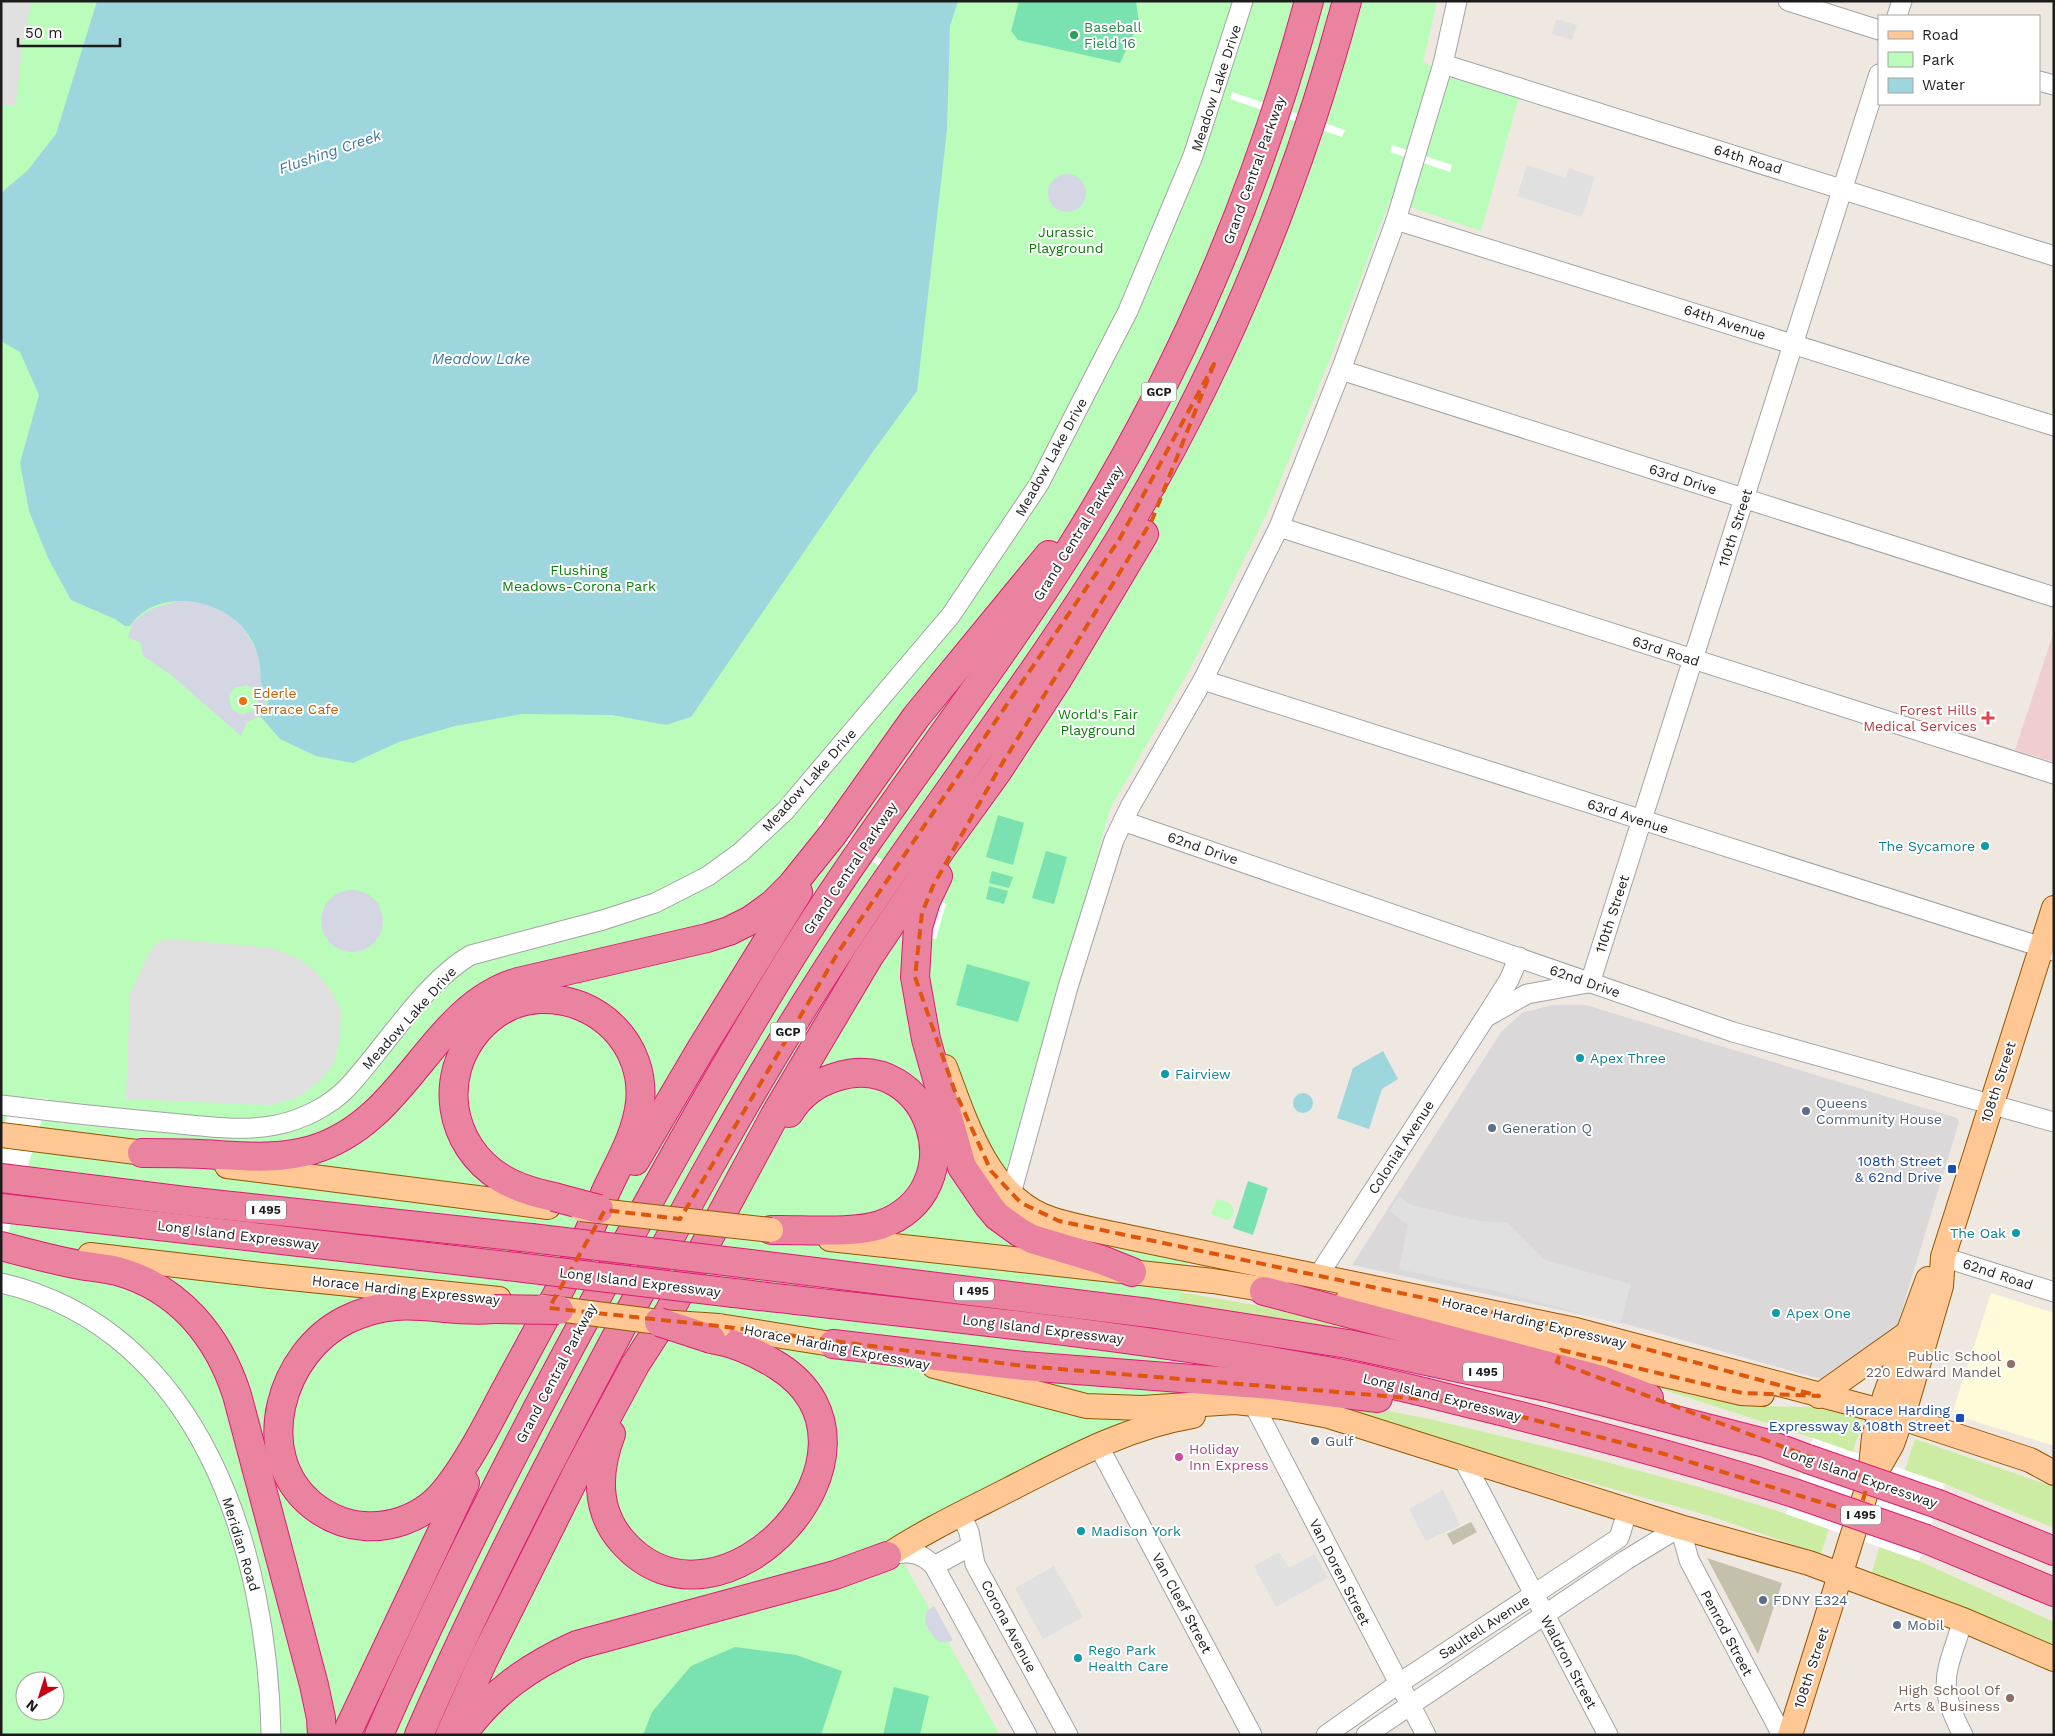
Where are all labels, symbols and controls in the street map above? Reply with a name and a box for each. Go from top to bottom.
scale bar [18,15,120,47]
legend [1878,15,2040,105]
place label: Baseball Field 16 [1084,19,1143,51]
street label: Meadow Lake Drive [1188,22,1244,154]
text: 50 m [25,24,62,42]
text: Road [1922,26,1959,44]
marker: Baseball Field 16 [1068,29,1080,41]
text: Park [1922,51,1955,69]
text: Water [1922,76,1965,94]
street label: Grand Central Parkway [1220,93,1289,246]
water label: Flushing Creek [276,126,384,178]
street label: 64th Road [1712,141,1784,177]
park label: Jurassic Playground [1029,224,1103,256]
street label: 64th Avenue [1682,301,1768,343]
water label: Meadow Lake [432,350,530,368]
road number: GCP [1142,382,1176,402]
street label: Meadow Lake Drive [1012,395,1090,519]
street label: 63rd Drive [1647,460,1719,498]
street label: Grand Central Parkway [1030,462,1127,604]
street label: 110th Street [1715,487,1755,569]
park label: Flushing Meadows-Corona Park [502,562,656,594]
street label: 63rd Road [1630,633,1702,669]
place label: Ederle Terrace Cafe [253,685,339,717]
marker: Ederle Terrace Cafe [237,695,249,707]
place label: Forest Hills Medical Services [1863,702,1977,734]
park label: World's Fair Playground [1058,706,1139,738]
marker: Forest Hills Medical Services [1981,711,1995,725]
street label: Meadow Lake Drive [759,725,859,835]
street label: 63rd Avenue [1585,795,1671,837]
street label: Grand Central Parkway [800,798,901,937]
street label: 62nd Drive [1166,828,1240,868]
place label: The Sycamore [1878,838,1975,854]
marker: The Sycamore [1979,840,1991,852]
street label: 110th Street [1592,873,1632,955]
street label: 62nd Drive [1548,961,1622,1001]
street label: Meadow Lake Drive [359,963,459,1073]
road number: GCP [770,1022,806,1042]
street label: 108th Street [1977,1039,2019,1125]
place label: Apex Three [1590,1050,1666,1066]
marker: Apex Three [1574,1052,1586,1064]
place label: Fairview [1175,1066,1231,1082]
marker: Fairview [1159,1068,1171,1080]
place label: Queens Community House [1816,1095,1942,1127]
street label: Colonial Avenue [1365,1097,1437,1197]
marker: Queens Community House [1800,1105,1812,1117]
place label: Generation Q [1502,1120,1592,1136]
marker: Generation Q [1486,1122,1498,1134]
place label: 108th Street & 62nd Drive [1855,1153,1942,1185]
marker: 108th Street & 62nd Drive [1946,1163,1958,1175]
road number: I 495 [246,1200,286,1220]
street label: Long Island Expressway [156,1217,320,1253]
place label: The Oak [1950,1225,2006,1241]
marker: The Oak [2010,1227,2022,1239]
street label: 62nd Road [1961,1255,2035,1293]
street label: Long Island Expressway [558,1264,722,1300]
street label: Horace Harding Expressway [311,1272,502,1308]
road number: I 495 [954,1282,994,1300]
street label: Horace Harding Expressway [1440,1293,1629,1351]
street label: Grand Central Parkway [512,1300,600,1446]
place label: Apex One [1786,1305,1851,1321]
marker: Apex One [1770,1307,1782,1319]
street label: Long Island Expressway [961,1311,1125,1347]
street label: Horace Harding Expressway [743,1321,932,1373]
place label: Public School 220 Edward Mandel [1866,1348,2002,1380]
marker: Public School 220 Edward Mandel [2005,1358,2017,1370]
road number: I 495 [1463,1362,1503,1381]
street label: Long Island Expressway [1361,1370,1524,1425]
place label: Horace Harding Expressway & 108th Street [1769,1402,1951,1434]
marker: Horace Harding Expressway & 108th Street [1954,1412,1966,1424]
place label: Gulf [1325,1433,1354,1449]
marker: Gulf [1309,1435,1321,1447]
place label: Holiday Inn Express [1189,1441,1269,1473]
street label: Long Island Expressway [1781,1443,1940,1511]
marker: Holiday Inn Express [1173,1451,1185,1463]
street label: Meridian Road [219,1495,263,1593]
road number: I 495 [1841,1506,1881,1524]
street label: Van Doren Street [1306,1516,1374,1628]
place label: Madison York [1091,1523,1181,1539]
marker: Madison York [1075,1525,1087,1537]
street label: Van Cleef Street [1149,1550,1215,1656]
street label: Corona Avenue [978,1577,1040,1675]
street label: Penrod Street [1698,1587,1756,1679]
street label: Saultell Avenue [1436,1592,1532,1662]
place label: FDNY E324 [1773,1592,1848,1608]
marker: FDNY E324 [1757,1594,1769,1606]
street label: Waldron Street [1538,1613,1600,1711]
place label: Mobil [1907,1617,1945,1633]
marker: Mobil [1891,1619,1903,1631]
street label: 108th Street [1790,1625,1832,1711]
place label: Rego Park Health Care [1088,1642,1169,1674]
marker: Rego Park Health Care [1072,1652,1084,1664]
north arrow [15,1671,65,1721]
place label: High School Of Arts & Business [1894,1682,2000,1714]
marker: High School Of Arts & Business [2004,1692,2016,1704]
text: N [23,1697,41,1716]

